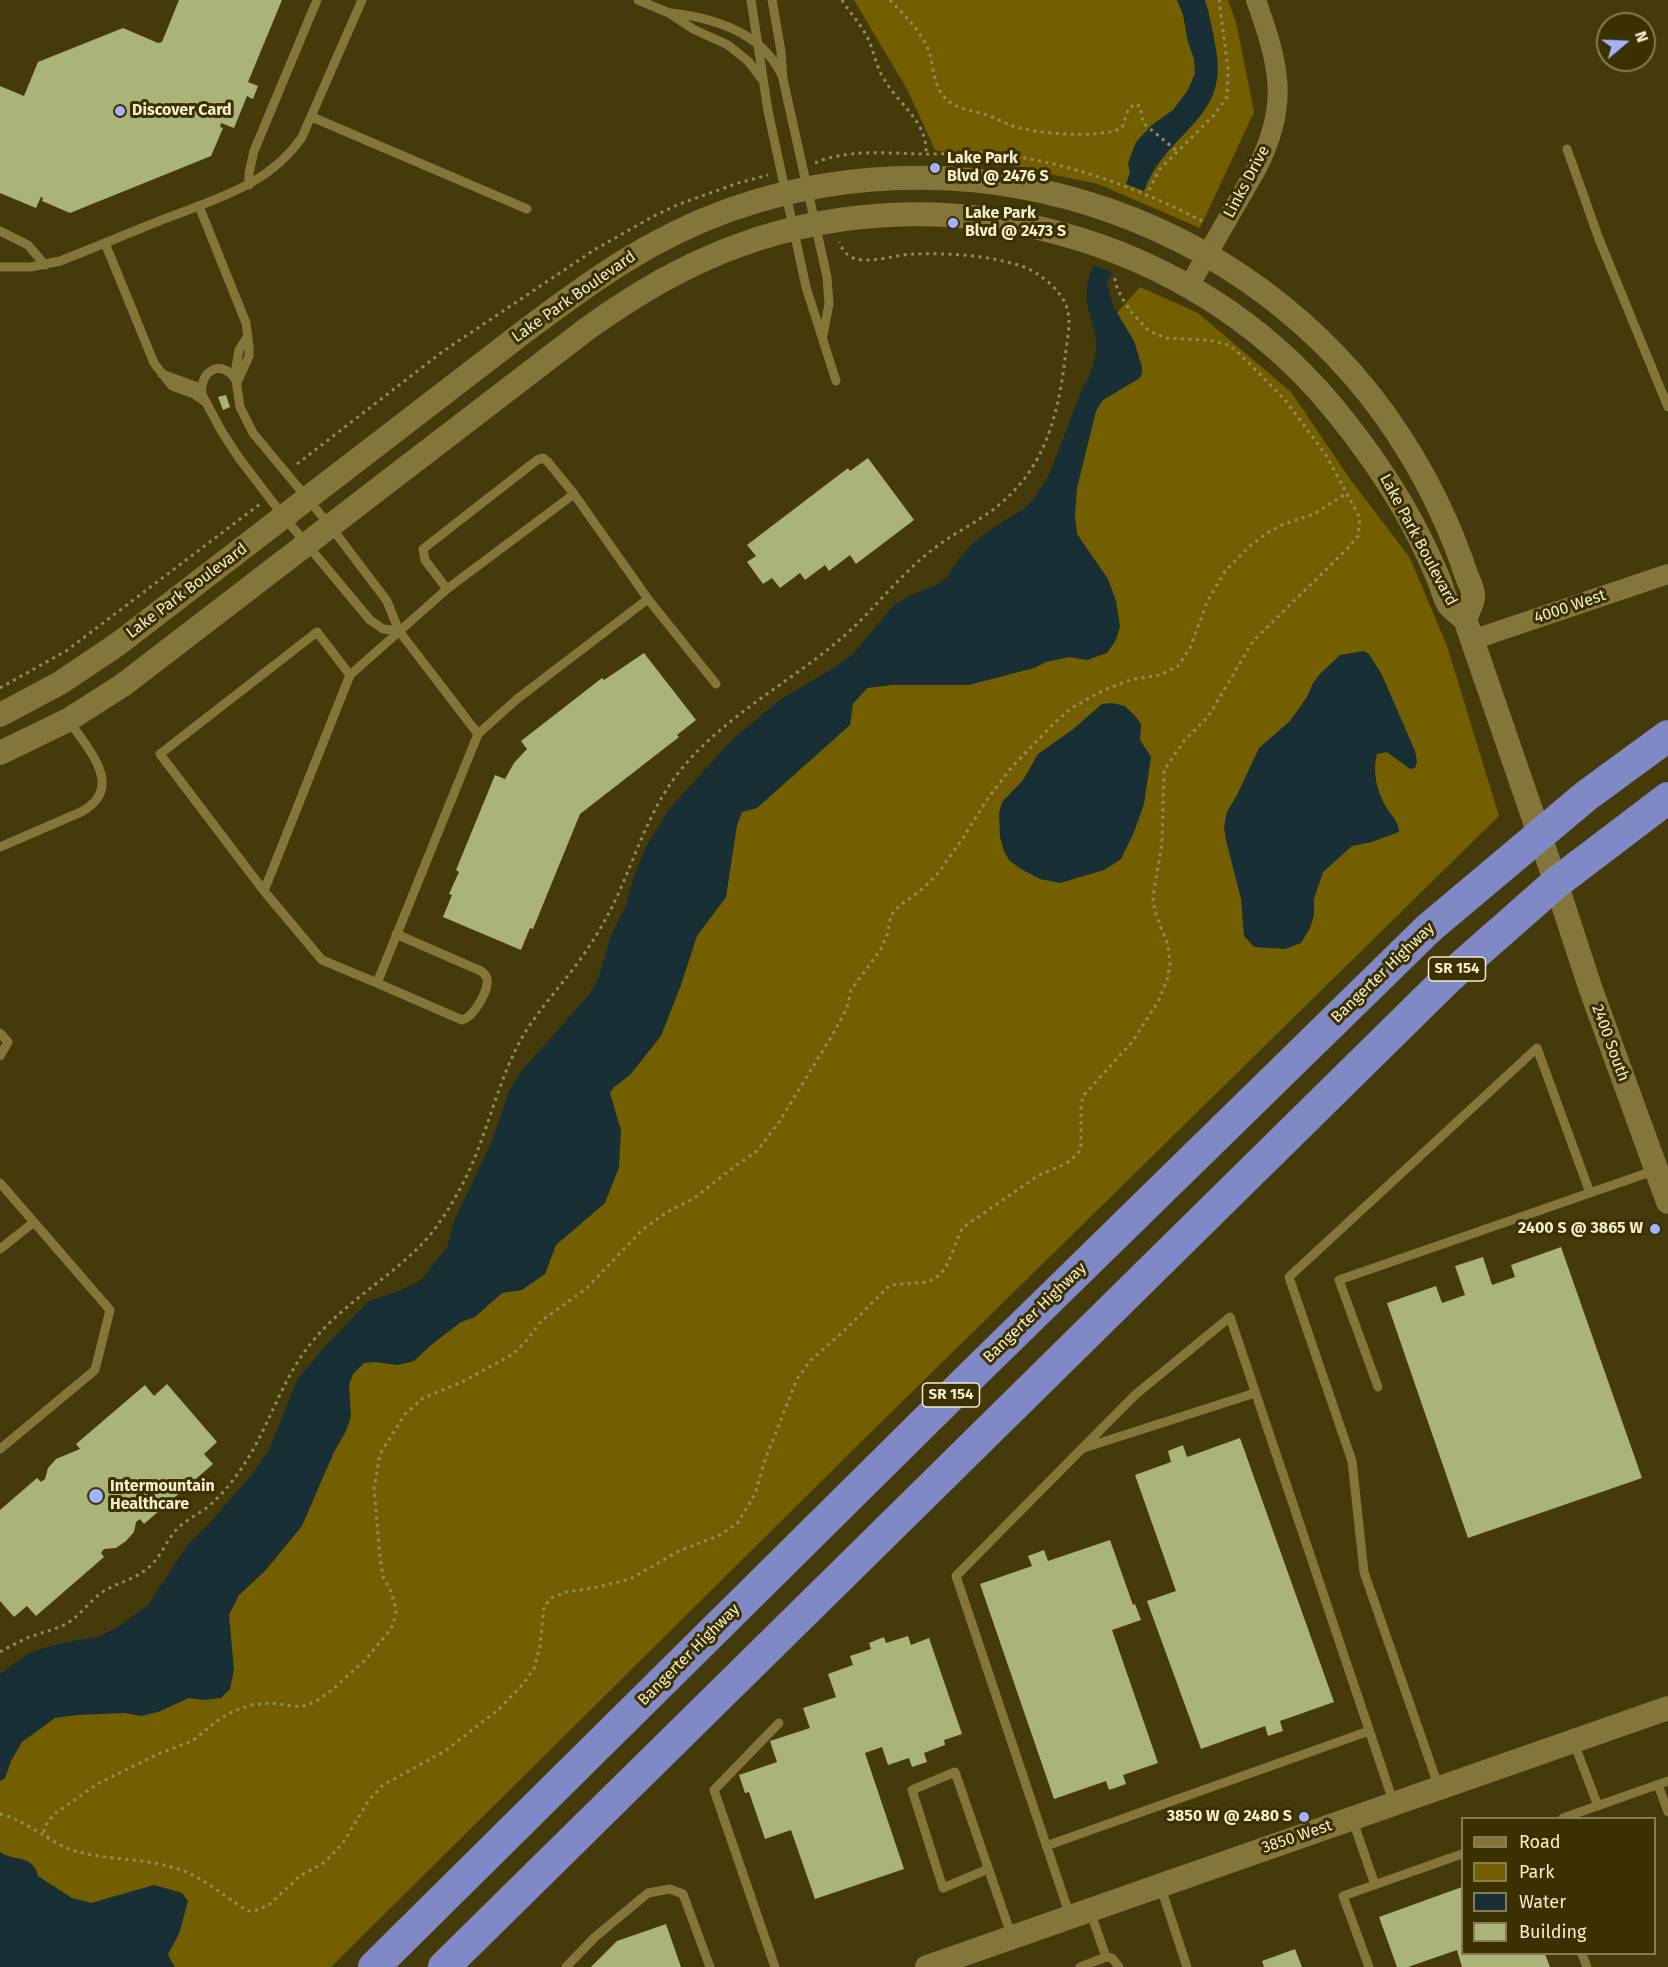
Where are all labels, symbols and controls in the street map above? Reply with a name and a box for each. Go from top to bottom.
north arrow [1596,12,1656,72]
text: N [1631,29,1652,45]
place label: Discover Card [132,101,232,121]
marker: Discover Card [113,104,127,118]
street label: Links Drive [1220,143,1274,221]
place label: Lake Park Blvd @ 2476 S [947,149,1049,187]
marker: Lake Park Blvd @ 2476 S [928,161,942,175]
place label: Lake Park Blvd @ 2473 S [965,204,1066,242]
marker: Lake Park Blvd @ 2473 S [946,216,960,230]
street label: Lake Park Boulevard [508,247,640,347]
street label: Lake Park Boulevard [1375,471,1461,609]
street label: Lake Park Boulevard [123,539,251,643]
street label: 4000 West [1532,586,1608,628]
street label: Bangerter Highway [1327,919,1439,1027]
road number: SR 154 [1428,957,1486,981]
street label: 2400 South [1587,1002,1633,1084]
place label: 2400 S @ 3865 W [1518,1219,1643,1239]
marker: 2400 S @ 3865 W [1648,1222,1662,1236]
street label: Bangerter Highway [979,1259,1091,1367]
road number: SR 154 [922,1383,980,1407]
place label: Intermountain Healthcare [110,1477,215,1515]
marker: Intermountain Healthcare [87,1487,105,1505]
street label: Bangerter Highway [634,1600,744,1710]
place label: 3850 W @ 2480 S [1167,1807,1292,1827]
marker: 3850 W @ 2480 S [1297,1810,1311,1824]
street label: 3850 West [1259,1816,1335,1858]
legend [1461,1817,1656,1955]
text: Road [1519,1831,1561,1853]
text: Park [1519,1861,1554,1883]
text: Water [1519,1891,1566,1913]
text: Building [1519,1921,1586,1943]

